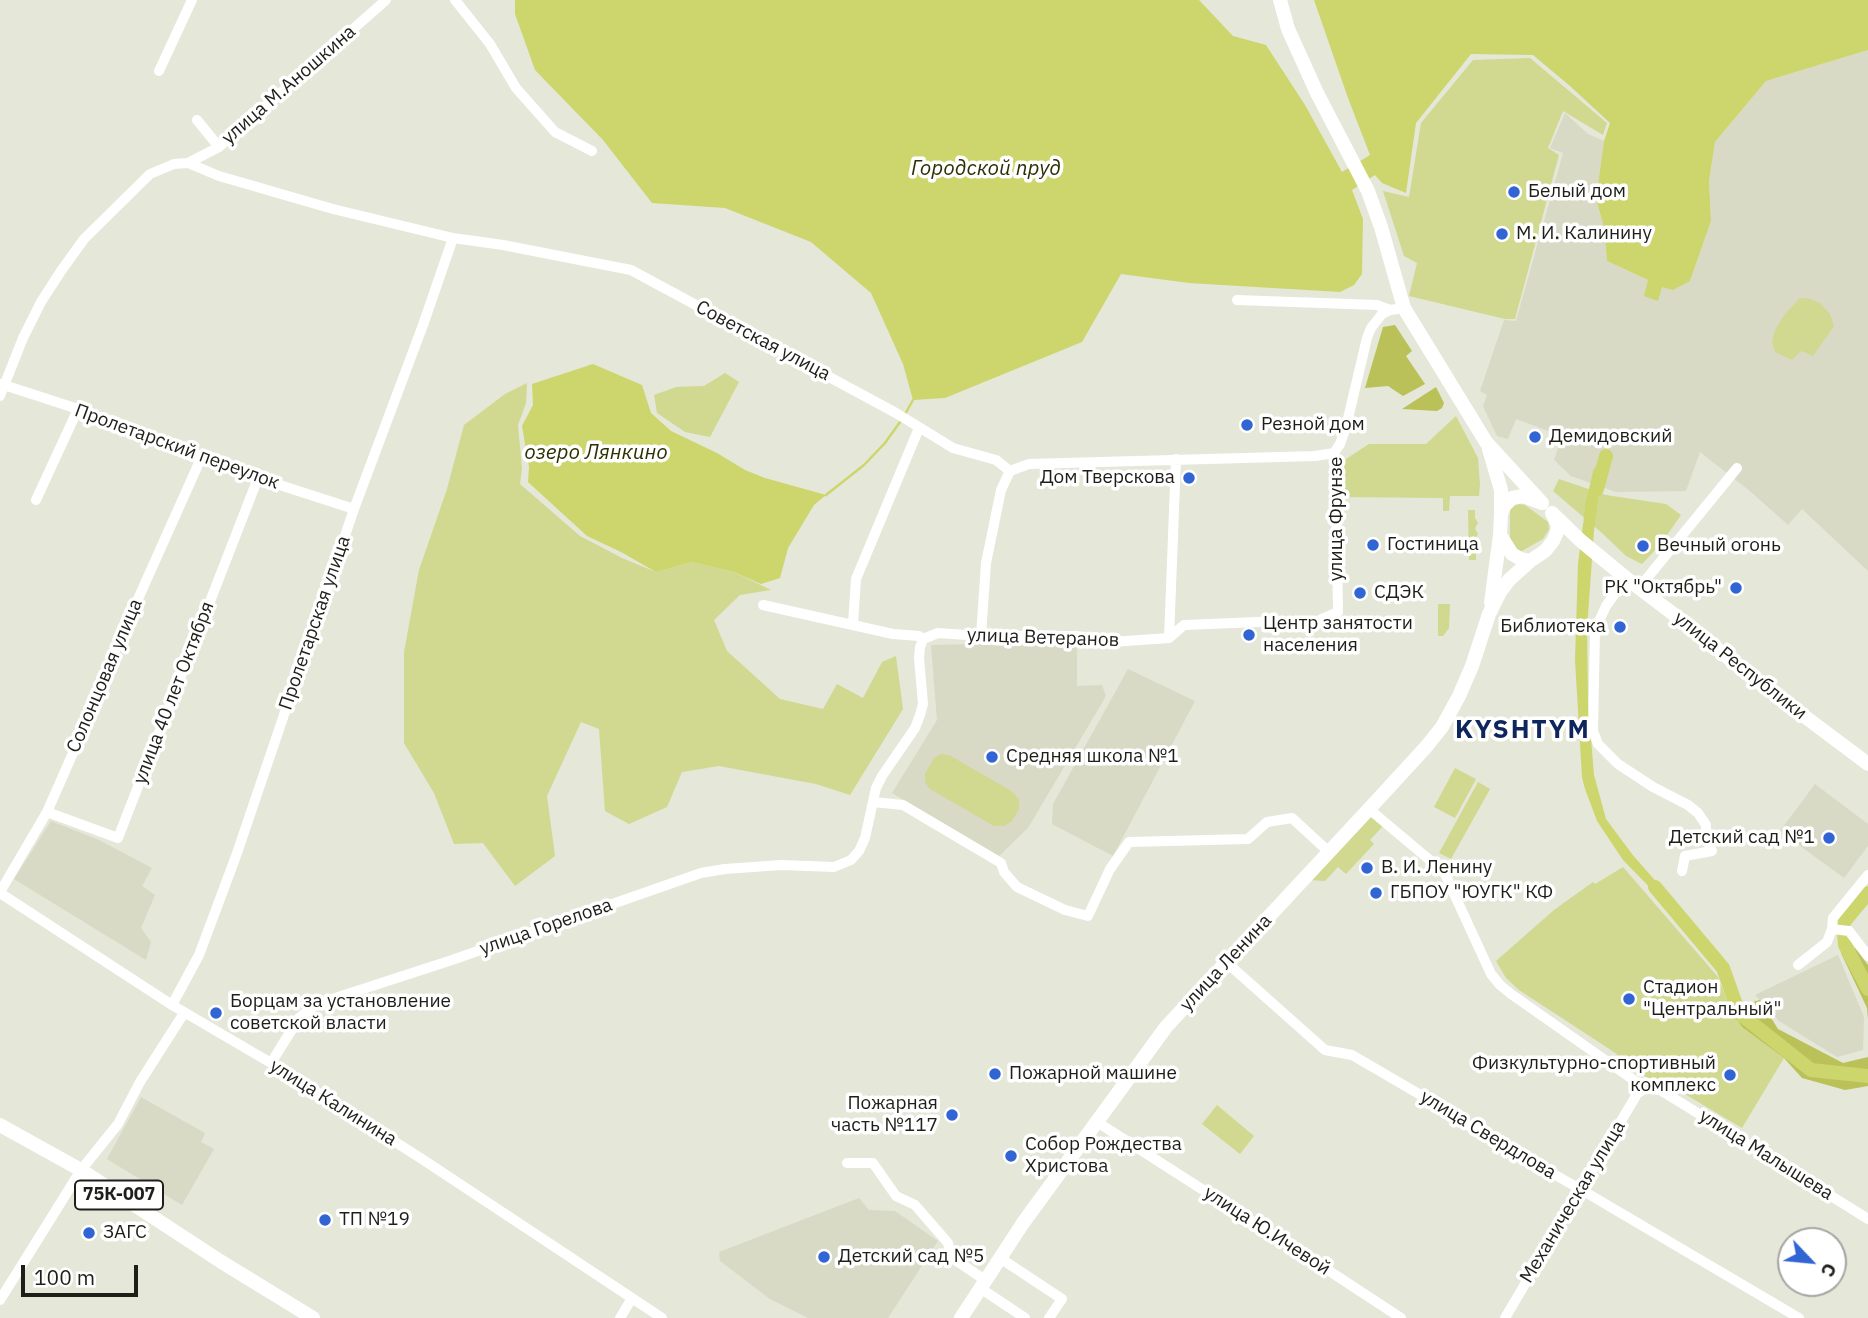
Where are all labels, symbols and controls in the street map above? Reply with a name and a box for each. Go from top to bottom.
street label: улица М.Аношкина [217,21,361,149]
water label: Городской пруд [911,156,1061,182]
place label: Белый дом [1528,181,1626,203]
marker: Белый дом [1506,184,1522,200]
place label: М. И. Калинину [1516,223,1652,245]
marker: М. И. Калинину [1494,226,1510,242]
street label: Советская улица [692,296,834,386]
street label: Пролетарский переулок [72,399,282,495]
place label: Резной дом [1261,414,1365,436]
marker: Резной дом [1239,417,1255,433]
place label: Демидовский [1549,426,1672,448]
marker: Демидовский [1527,429,1543,445]
water label: озеро Лянкино [524,440,668,466]
street label: улица Фрунзе [1326,457,1348,581]
place label: Дом Тверскова [1040,467,1175,489]
marker: Дом Тверскова [1181,470,1197,486]
street label: Пролетарская улица [274,533,356,713]
place label: Гостиница [1387,534,1479,556]
place label: Вечный огонь [1657,535,1781,557]
marker: Гостиница [1365,537,1381,553]
marker: Вечный огонь [1635,538,1651,554]
place label: РК "Октябрь" [1604,577,1722,599]
marker: РК "Октябрь" [1728,580,1744,596]
place label: СДЭК [1374,582,1424,604]
marker: СДЭК [1352,585,1368,601]
street label: Солонцовая улица [62,596,148,756]
street label: улица 40 лет Октября [129,599,219,787]
street label: улица Республики [1669,607,1811,725]
place label: Центр занятости населения [1263,613,1413,657]
place label: Библиотека [1500,616,1606,638]
marker: Библиотека [1612,619,1628,635]
street label: улица Ветеранов [966,624,1120,652]
marker: Центр занятости населения [1241,627,1257,643]
district label: KYSHTYM [1456,714,1590,746]
place label: Средняя школа №1 [1006,746,1179,768]
marker: Средняя школа №1 [984,749,1000,765]
place label: Детский сад №1 [1669,827,1815,849]
marker: Детский сад №1 [1821,830,1837,846]
place label: В. И. Ленину [1381,857,1492,879]
marker: В. И. Ленину [1359,860,1375,876]
place label: ГБПОУ "ЮУГК" КФ [1390,882,1553,904]
marker: ГБПОУ "ЮУГК" КФ [1368,885,1384,901]
street label: улица Горелова [477,894,615,960]
street label: улица Ленина [1175,910,1277,1016]
place label: Стадион "Центральный" [1643,977,1781,1021]
place label: Борцам за установление советской власти [230,991,451,1035]
marker: Стадион "Центральный" [1621,991,1637,1007]
marker: Борцам за установление советской власти [208,1005,224,1021]
place label: Физкультурно-спортивный комплекс [1472,1053,1716,1097]
street label: улица Калинина [265,1055,401,1151]
place label: Пожарной машине [1009,1063,1177,1085]
marker: Пожарной машине [987,1066,1003,1082]
marker: Физкультурно-спортивный комплекс [1722,1067,1738,1083]
street label: улица Свердлова [1416,1085,1560,1185]
place label: Пожарная часть №117 [831,1093,938,1137]
street label: улица Малышева [1695,1105,1837,1205]
marker: Пожарная часть №117 [944,1107,960,1123]
street label: Механическая улица [1515,1117,1631,1287]
place label: Собор Рождества Христова [1025,1134,1182,1178]
marker: Собор Рождества Христова [1003,1148,1019,1164]
road number: 75К-007 [75,1180,163,1210]
street label: улица Ю.Ичевой [1199,1182,1335,1280]
place label: ТП №19 [339,1209,410,1231]
marker: ТП №19 [317,1212,333,1228]
place label: ЗАГС [103,1222,147,1244]
marker: ЗАГС [81,1225,97,1241]
north arrow [1777,1227,1847,1297]
place label: Детский сад №5 [838,1246,984,1268]
marker: Детский сад №5 [816,1249,832,1265]
scale bar [24,1252,142,1296]
text: С [1816,1260,1843,1281]
text: 100 m [34,1263,95,1291]

